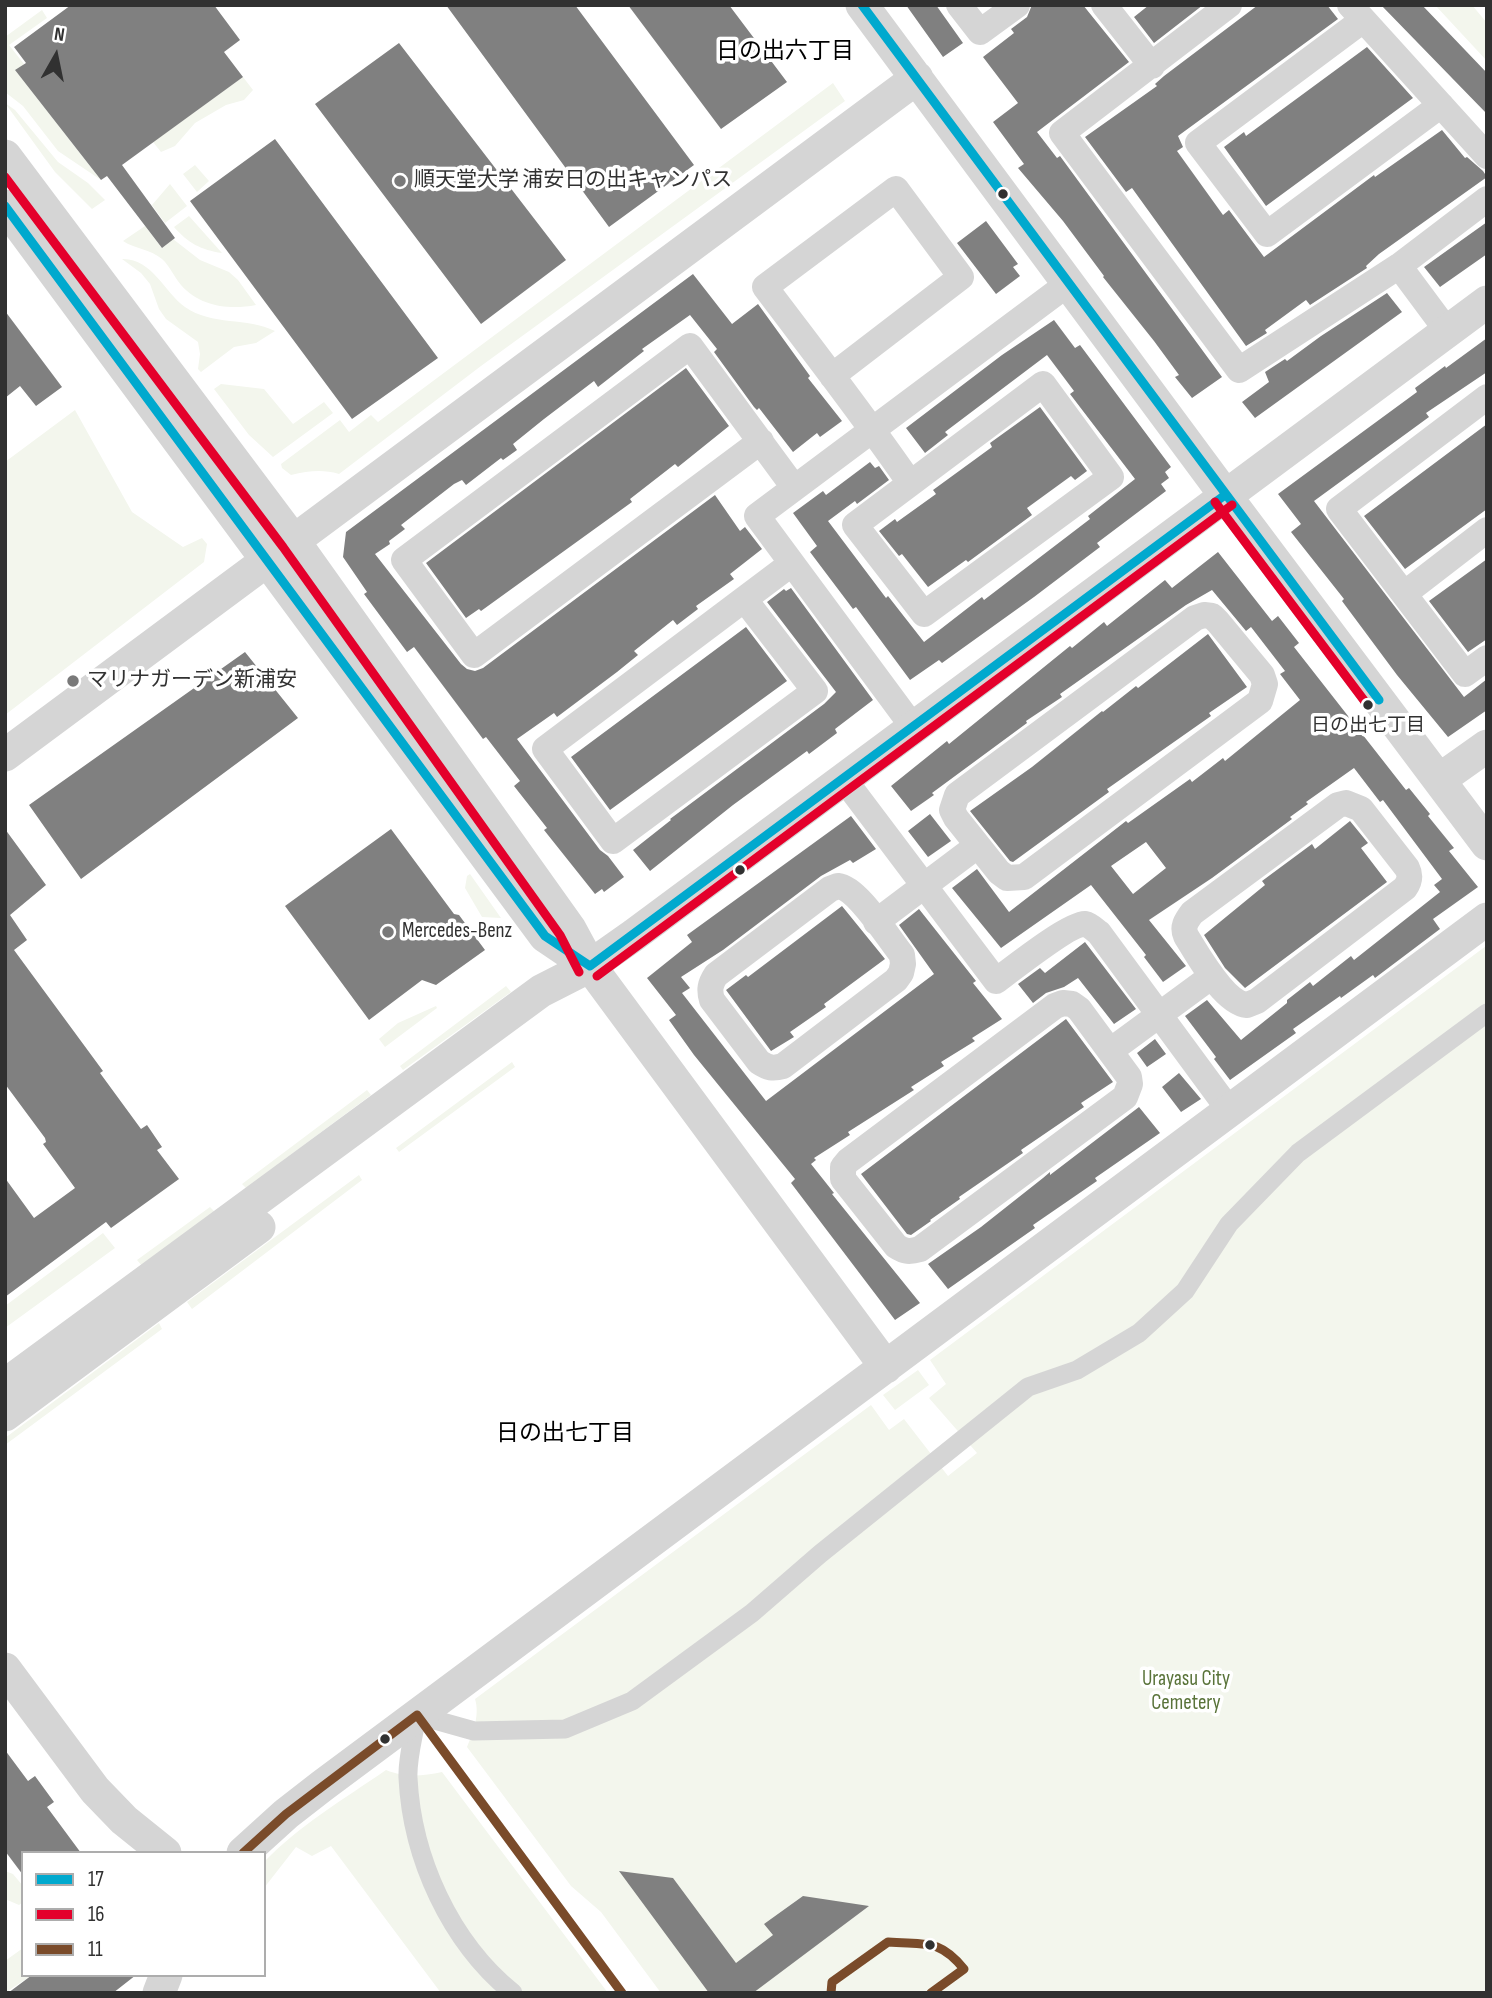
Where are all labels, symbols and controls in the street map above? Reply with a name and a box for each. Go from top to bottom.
north arrow [21,21,91,91]
text: N [53,23,66,47]
district label: 日の出六丁目 [716,38,854,66]
place label: 順天堂大学 浦安日の出キャンパス [414,168,732,194]
marker: 順天堂大学 浦安日の出キャンパス [392,173,408,189]
unlabelled marker [996,187,1010,201]
place label: マリナガーデン新浦安 [87,668,297,694]
marker: マリナガーデン新浦安 [65,673,81,689]
marker: 日の出七丁目 [1361,698,1375,712]
place label: 日の出七丁目 [1311,715,1425,737]
unlabelled marker [733,863,747,877]
place label: Mercedes-Benz [402,919,512,945]
marker: Mercedes-Benz [380,924,396,940]
district label: 日の出七丁目 [496,1420,634,1448]
park label: Urayasu City Cemetery [1142,1667,1230,1717]
unlabelled marker [378,1732,392,1746]
legend [21,1851,266,1977]
text: 17 [88,1867,104,1892]
text: 16 [88,1902,105,1927]
text: 11 [88,1937,103,1962]
unlabelled marker [923,1938,937,1952]

